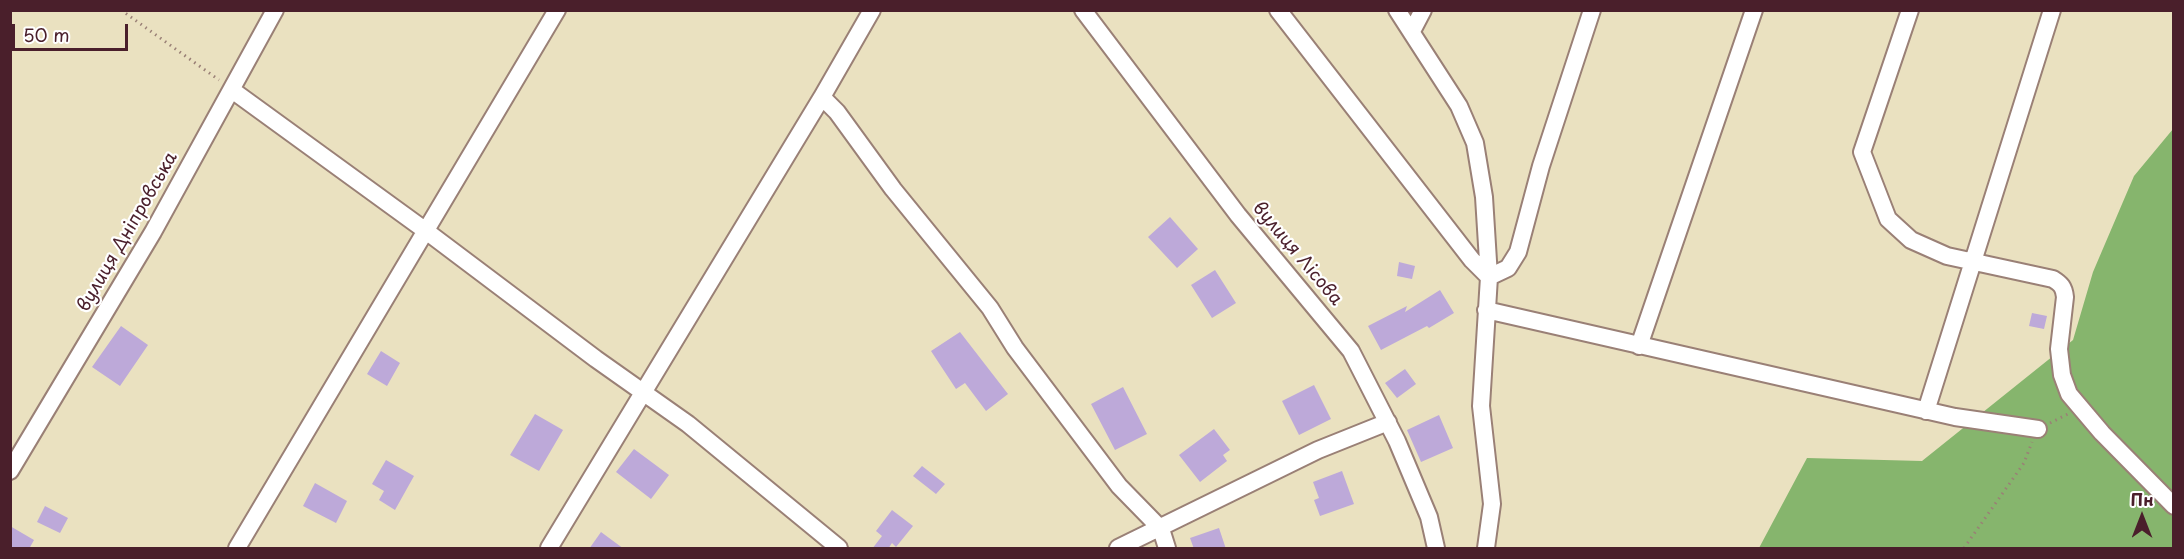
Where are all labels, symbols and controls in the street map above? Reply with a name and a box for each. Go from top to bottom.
scale bar [15,12,130,50]
text: 50 m [23,21,70,48]
street label: вулиця Дніпровська [73,148,183,316]
street label: вулиця Лісова [1248,198,1346,310]
north arrow [2112,487,2172,547]
text: Пн [2130,487,2154,511]

